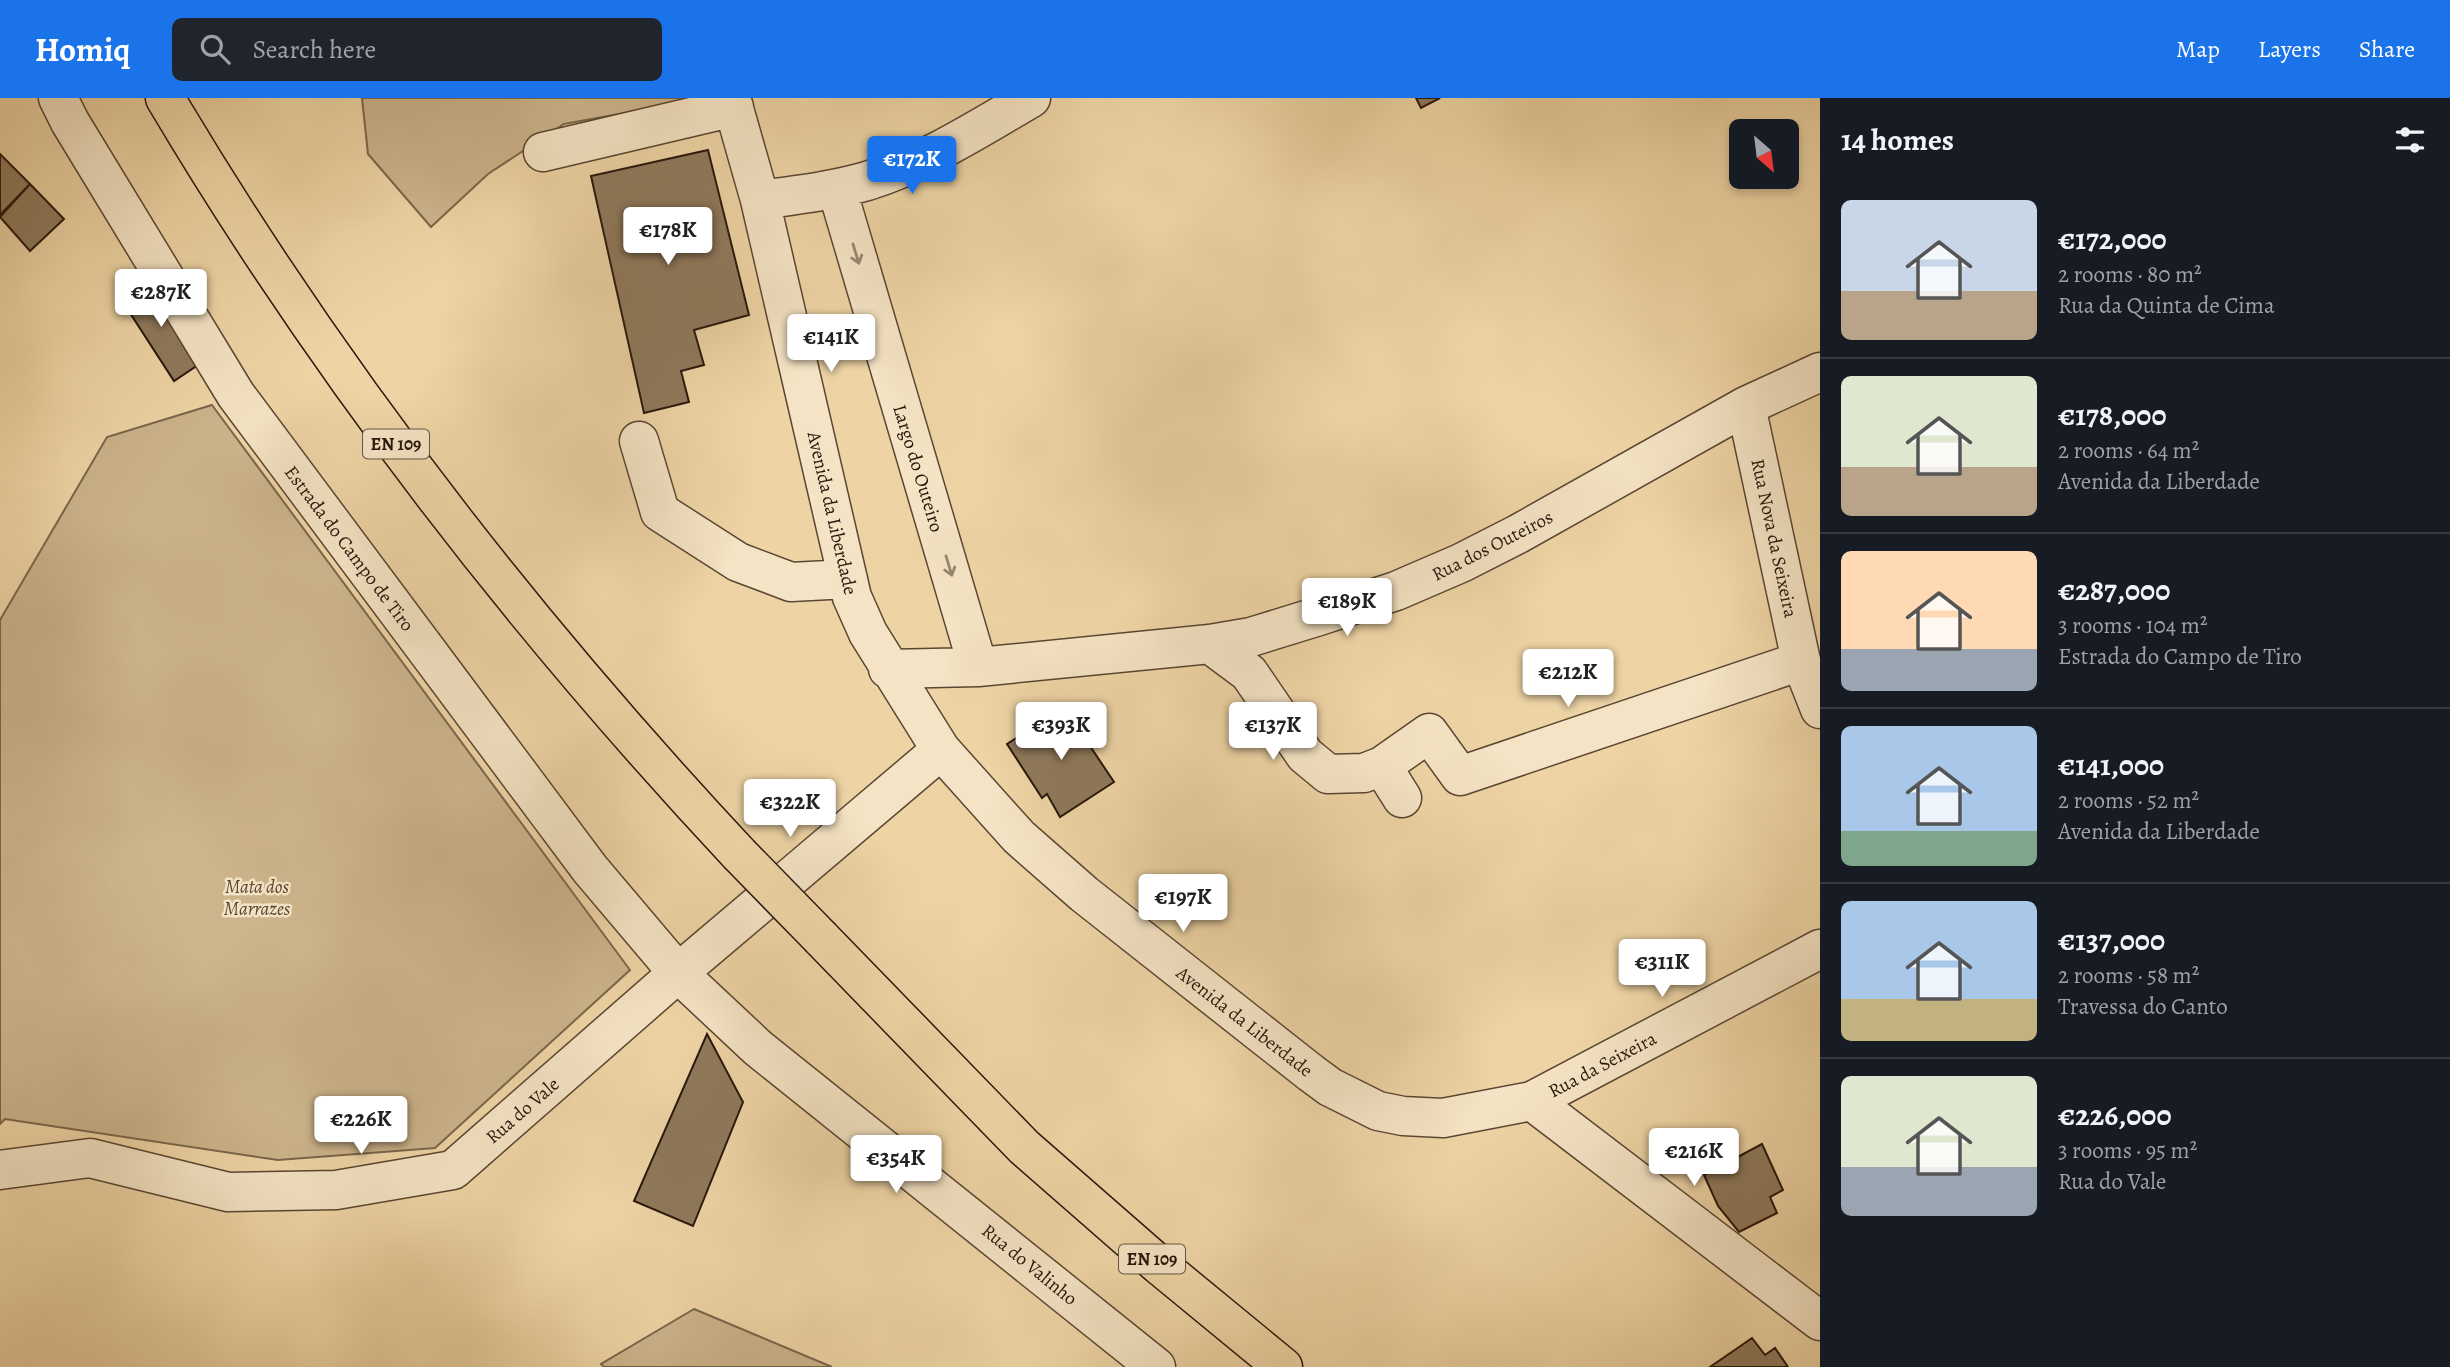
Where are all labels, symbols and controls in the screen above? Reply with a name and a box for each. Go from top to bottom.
search box [172,18,662,81]
text: Homiq [35,27,130,72]
icon: search [196,30,234,68]
text: Search here [252,32,376,67]
text: Map [2176,33,2220,65]
text: Layers [2258,33,2321,65]
text: Share [2359,33,2415,65]
north arrow [1729,119,1799,189]
map controls [1729,119,1799,189]
text: 14 homes [1841,120,1954,160]
icon: filters [2391,121,2429,159]
pin: €172K [863,136,961,196]
text: €172K [883,143,941,174]
pin: €178K [619,208,717,267]
text: €178K [639,214,697,245]
text: €172,000 [2058,219,2167,259]
icon: home [1897,228,1981,312]
one-way arrow [851,243,864,265]
text: 2 rooms · 80 m² [2058,259,2202,290]
pin: €287K [112,270,210,329]
text: €287K [131,276,191,307]
text: Rua da Quinta de Cima [2058,290,2275,321]
pin: €141K [782,314,880,374]
text: €141K [803,321,859,352]
text: €178,000 [2058,395,2167,435]
street label: Largo do Outeiro [886,401,950,535]
icon: home [1897,404,1981,488]
street label: Avenida da Liberdade [800,428,863,597]
road number: EN 109 [363,430,429,458]
text: 2 rooms · 64 m² [2058,435,2199,466]
street label: Rua Nova da Seixeira [1744,456,1804,620]
street label: Estrada do Campo de Tiro [278,460,420,637]
text: Avenida da Liberdade [2058,466,2260,497]
street label: Rua dos Outeiros [1427,504,1558,588]
one-way arrow [943,555,956,577]
text: €287,000 [2058,570,2170,610]
pin: €189K [1298,578,1396,638]
icon: home [1897,579,1981,663]
text: €189K [1318,585,1376,616]
text: 3 rooms · 104 m² [2058,610,2207,641]
text: Estrada do Campo de Tiro [2058,641,2302,672]
pin: €212K [1519,650,1617,709]
text: €212K [1539,656,1597,687]
pin: €393K [1012,702,1110,762]
pin: €137K [1224,702,1322,762]
text: €393K [1032,709,1090,740]
text: €137K [1245,709,1301,740]
text: €141,000 [2058,745,2164,785]
icon: home [1897,754,1981,838]
pin: €322K [741,780,839,839]
text: 2 rooms · 52 m² [2058,785,2199,816]
text: €322K [760,786,820,817]
text: Avenida da Liberdade [2058,816,2260,847]
park label: Mata dos Marrazes [224,874,291,922]
pin: €197K [1134,874,1232,934]
text: €197K [1154,881,1212,912]
text: €137,000 [2058,920,2165,960]
icon: home [1897,929,1981,1013]
pin: €311K [1613,940,1711,999]
text: €311K [1635,946,1689,977]
street label: Avenida da Liberdade [1170,960,1318,1083]
text: 2 rooms · 58 m² [2058,960,2199,991]
text: Travessa do Canto [2058,991,2228,1022]
street label: Rua da Seixeira [1544,1025,1661,1104]
street label: Rua do Vale [480,1072,565,1150]
text: €226,000 [2058,1095,2172,1135]
pin: €226K [312,1096,410,1156]
text: €226K [330,1103,392,1134]
icon: home [1897,1104,1981,1188]
pin: €216K [1645,1128,1743,1188]
text: €216K [1665,1135,1723,1166]
text: 3 rooms · 95 m² [2058,1135,2197,1166]
pin: €354K [847,1136,945,1195]
text: €354K [867,1142,925,1173]
text: Rua do Vale [2058,1166,2166,1197]
street label: Rua do Valinho [976,1218,1083,1311]
road number: EN 109 [1119,1244,1185,1274]

